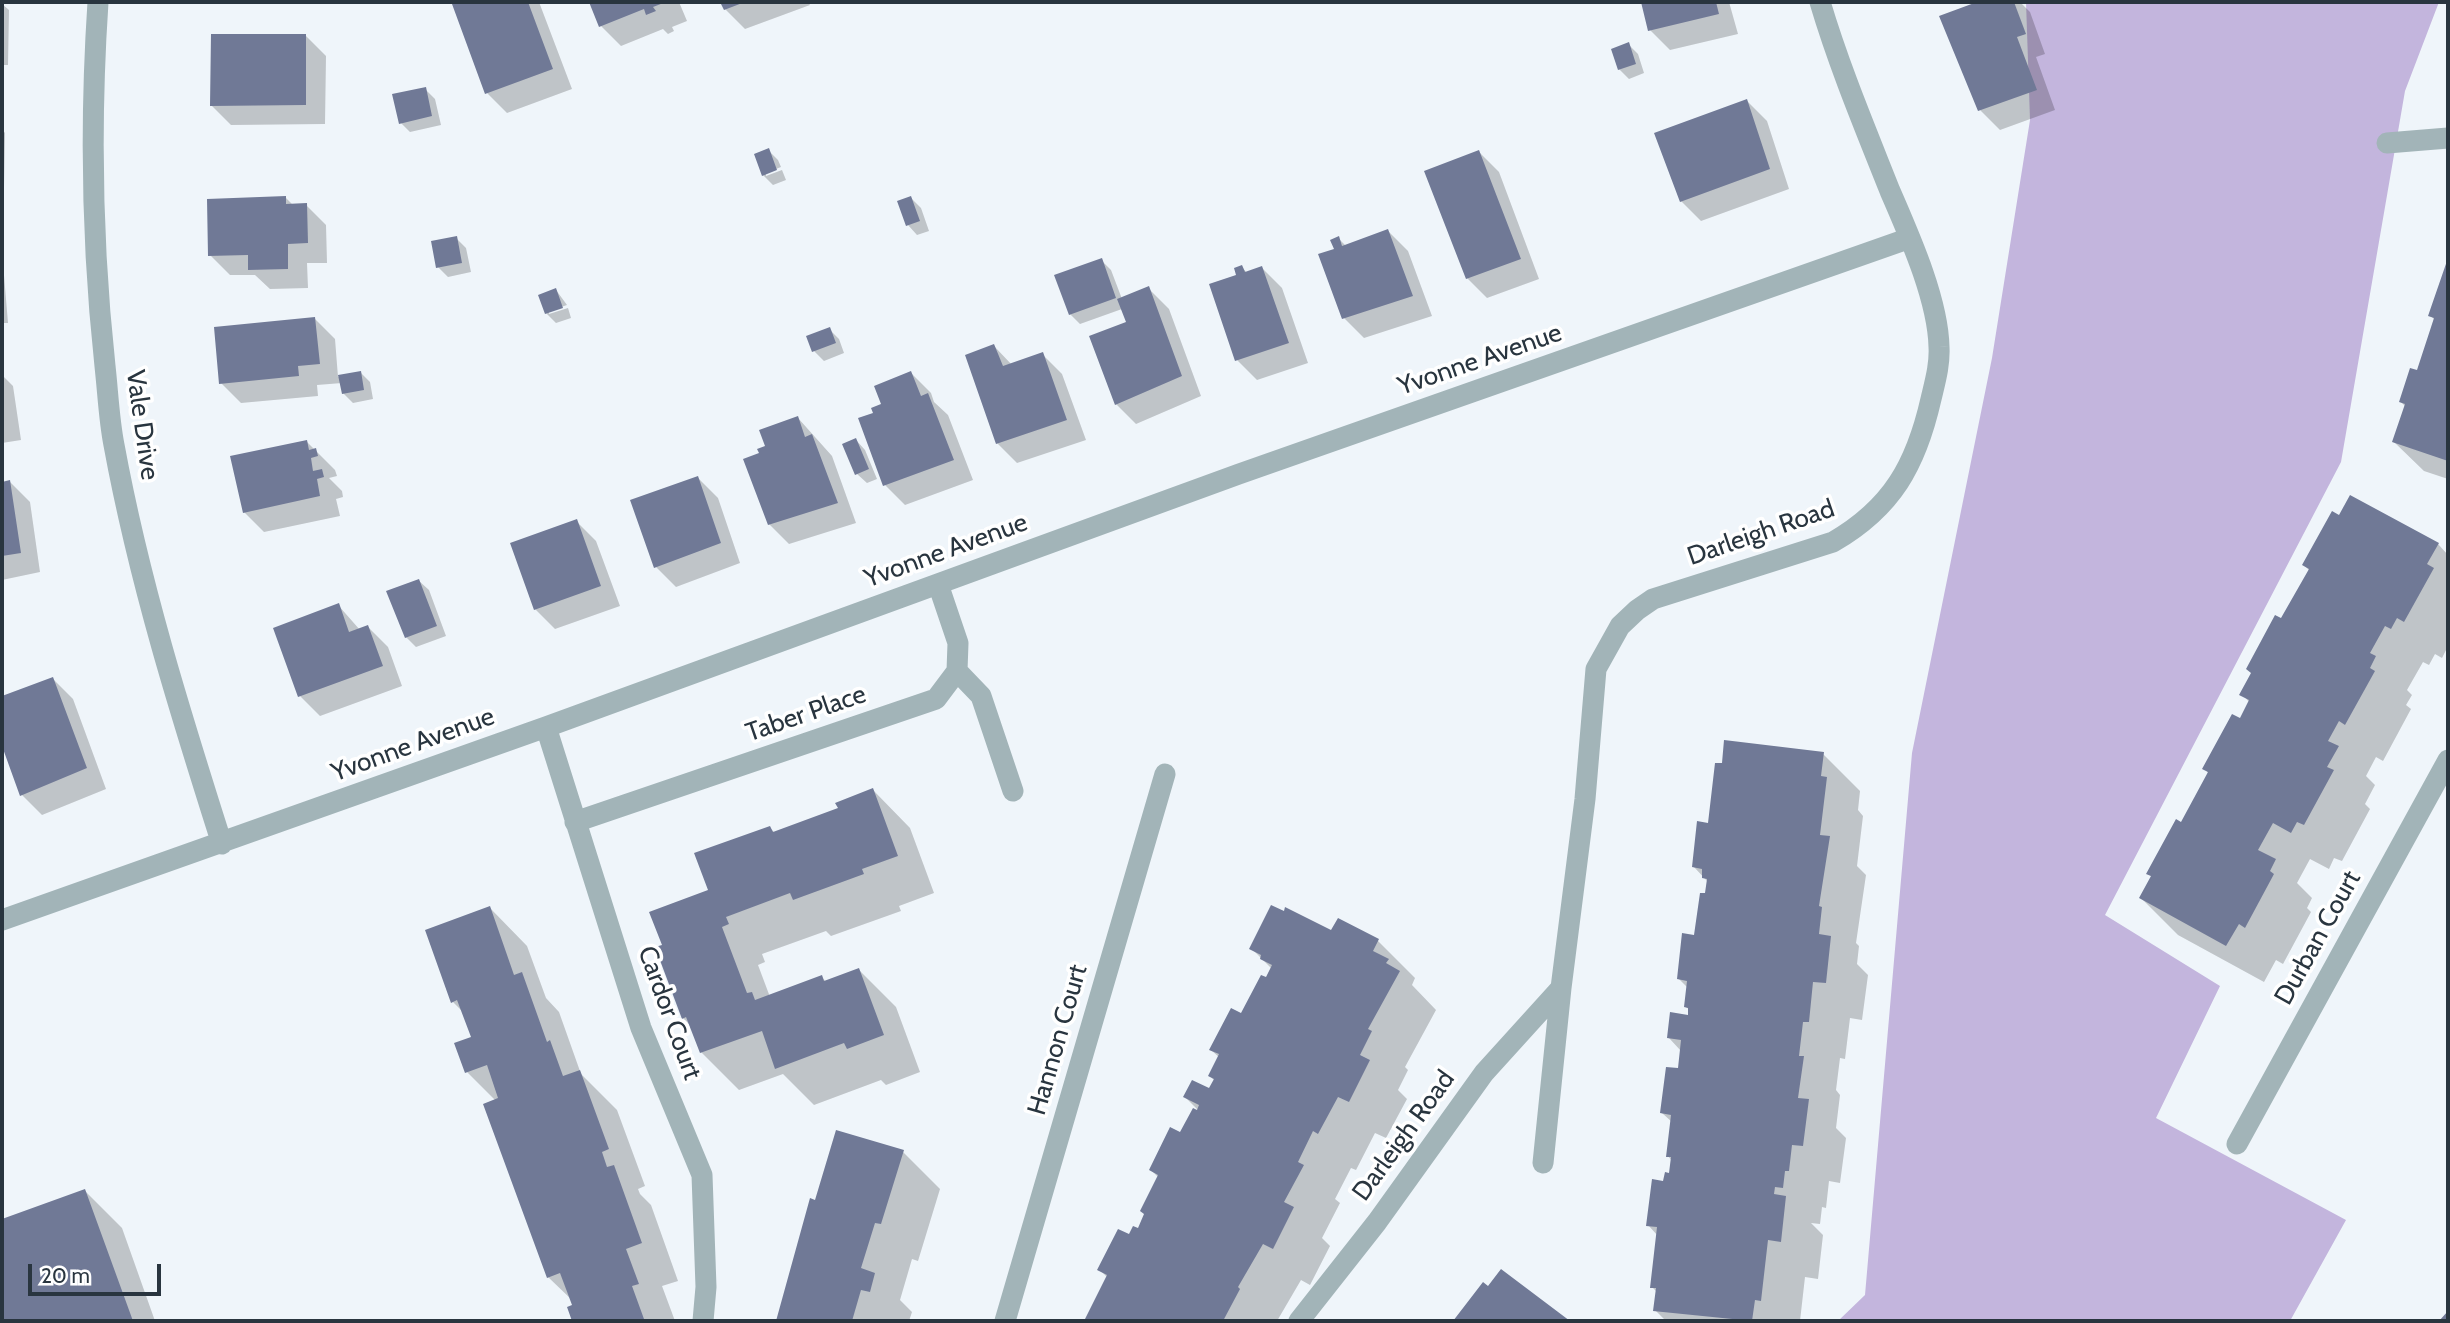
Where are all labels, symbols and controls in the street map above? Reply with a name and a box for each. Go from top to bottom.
street label: Yvonne Avenue [1394,317,1566,403]
street label: Vale Drive [119,368,165,482]
street label: Darleigh Road [1683,493,1839,573]
street label: Yvonne Avenue [860,507,1032,595]
street label: Taber Place [742,679,870,749]
street label: Yvonne Avenue [327,701,499,789]
street label: Durban Court [2268,866,2368,1010]
street label: Cardor Court [630,942,708,1084]
street label: Hannon Court [1022,961,1094,1119]
street label: Darleigh Road [1346,1065,1462,1207]
scale bar [32,1250,164,1294]
text: 20 m [41,1263,90,1288]

